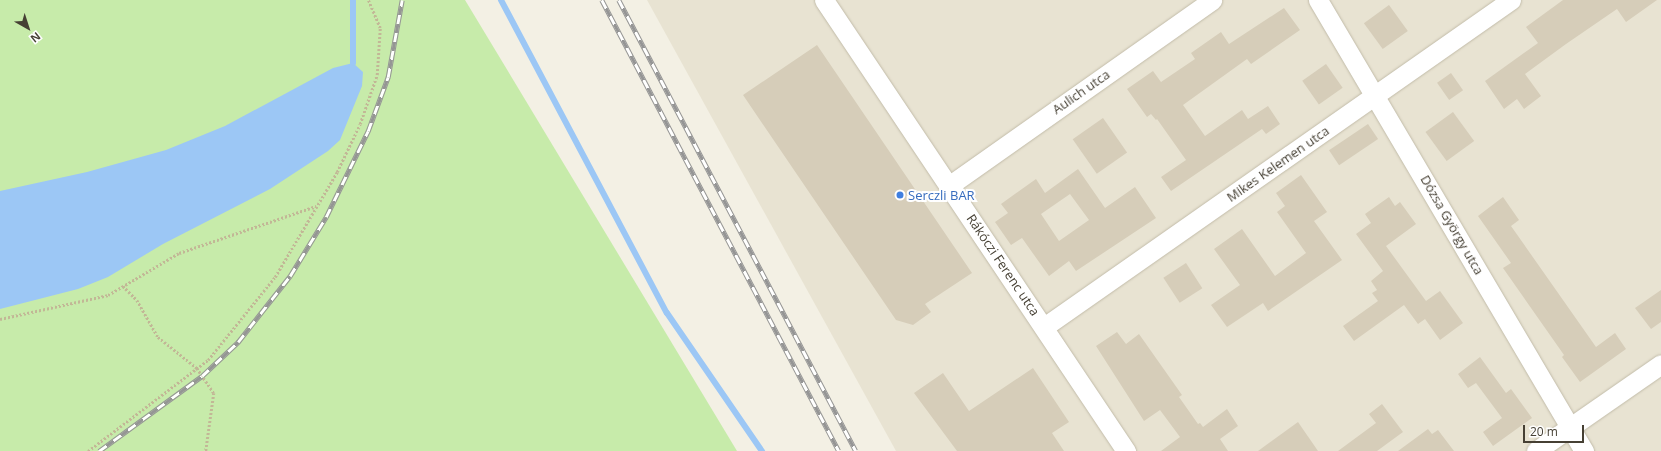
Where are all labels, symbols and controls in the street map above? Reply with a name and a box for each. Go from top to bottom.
north arrow [8,8,48,48]
text: N [28,29,44,46]
street label: Aulich utca [1049,67,1113,117]
street label: Mikes Kelemen utca [1224,123,1332,205]
street label: Dózsa György utca [1417,172,1487,278]
place label: Serczli BAR [908,187,975,203]
marker: Serczli BAR [895,190,905,200]
street label: Rákóczi Ferenc utca [963,211,1043,319]
scale bar [1525,417,1586,443]
text: 20 m [1530,423,1558,440]

